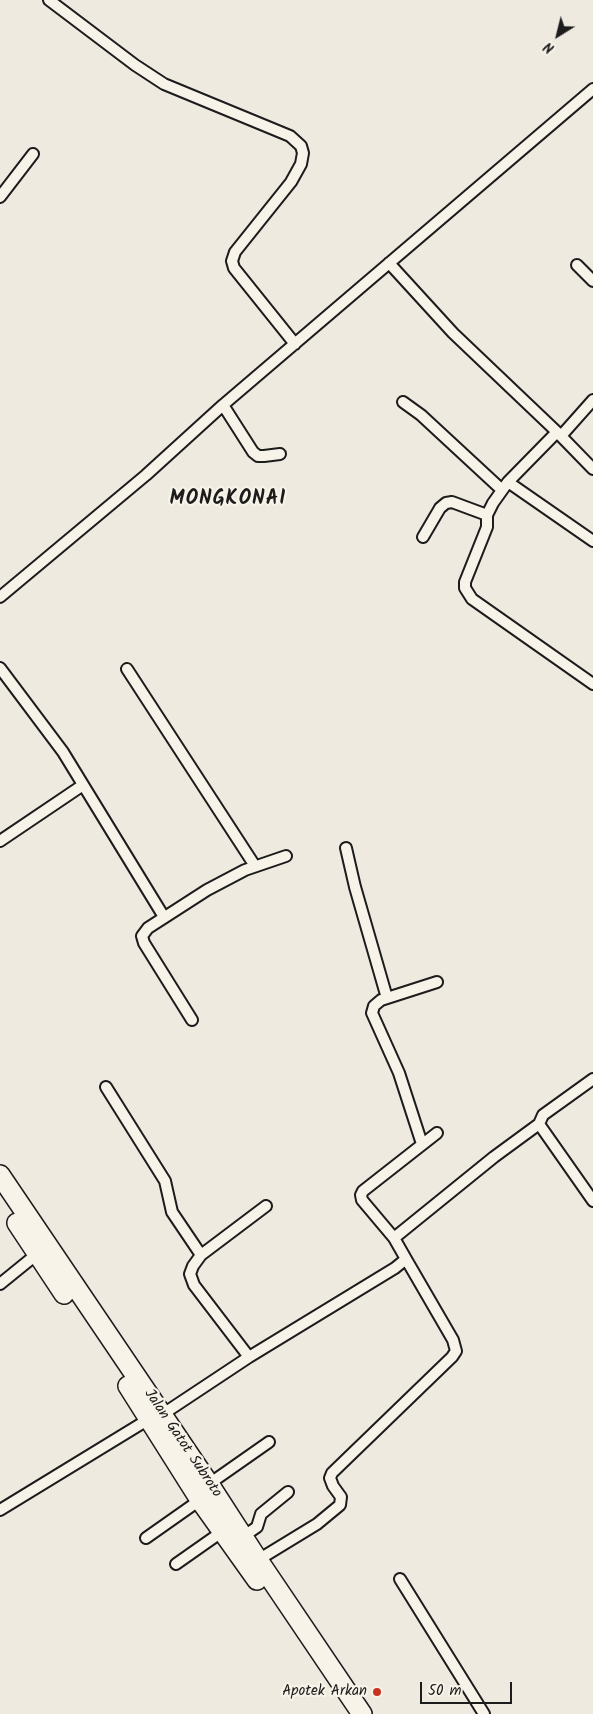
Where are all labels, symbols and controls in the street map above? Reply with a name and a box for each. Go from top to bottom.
north arrow [533,10,583,60]
text: N [539,36,559,59]
district label: MONGKONAI [168,489,288,513]
street label: Jalan Gatot Subroto [139,1386,225,1502]
scale bar [423,1672,516,1704]
text: 50 m [428,1679,462,1703]
place label: Apotek Arkan [282,1683,367,1701]
marker: Apotek Arkan [371,1686,383,1698]

